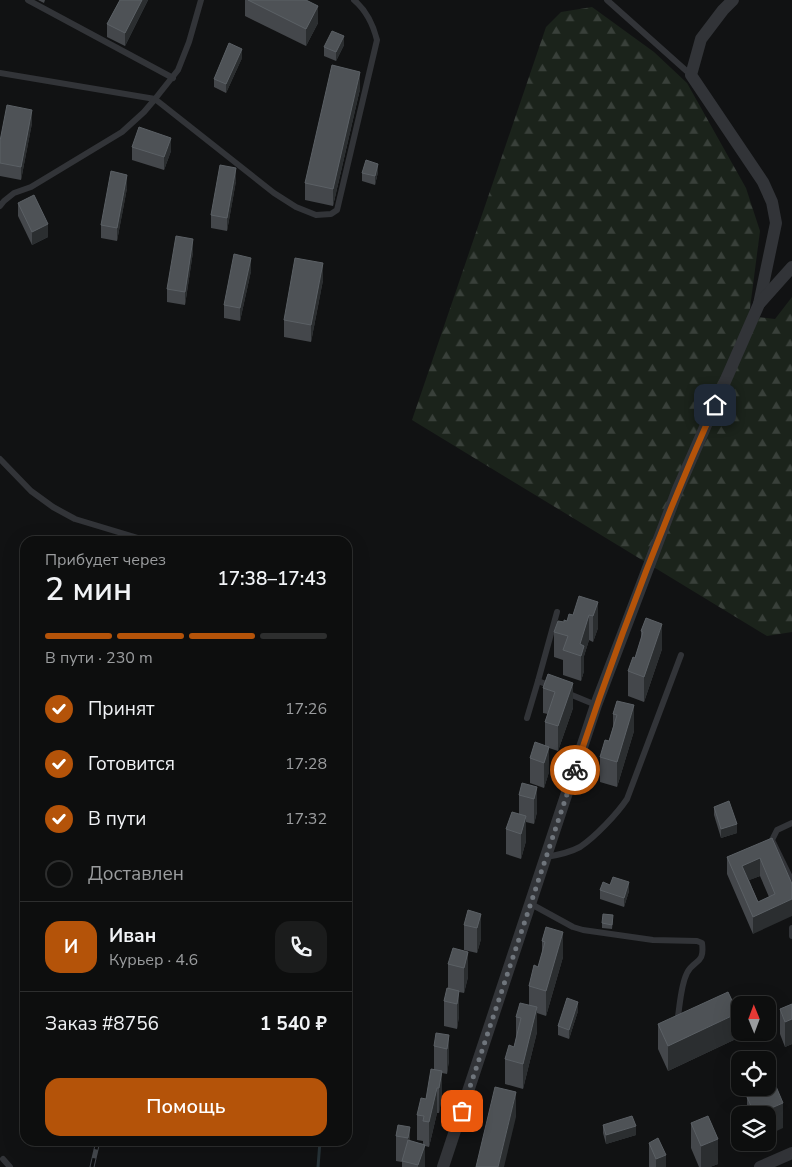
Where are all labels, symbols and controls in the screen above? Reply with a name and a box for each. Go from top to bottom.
pin [694,384,736,426]
icon: home [701,391,729,419]
text: Прибудет через [45,549,166,571]
text: 17:38–17:43 [217,566,327,592]
text: 2 мин [45,568,132,611]
text: В пути · 230 m [45,647,153,669]
icon: check [45,695,73,723]
text: Принят [88,696,155,722]
text: 17:26 [285,698,327,720]
courier [550,745,600,795]
icon: check [45,750,73,778]
text: Готовится [88,751,175,777]
text: 17:28 [285,753,327,775]
icon: bike [561,756,589,784]
icon: check [45,805,73,833]
text: В пути [88,806,146,832]
text: 17:32 [285,808,327,830]
text: Доставлен [88,861,184,887]
button: phone [275,921,327,973]
text: Иван [109,923,156,949]
text: И [64,934,78,960]
text: Курьер · 4.6 [109,949,198,971]
north arrow [731,996,776,1041]
map controls [731,996,776,1151]
text: Заказ #8756 [45,1011,159,1037]
text: 1 540 ₽ [260,1011,327,1037]
button: locate [731,1051,776,1096]
button: Помощь [45,1078,327,1136]
pin [441,1090,483,1132]
icon: bag [448,1097,476,1125]
button: layers [731,1106,776,1151]

